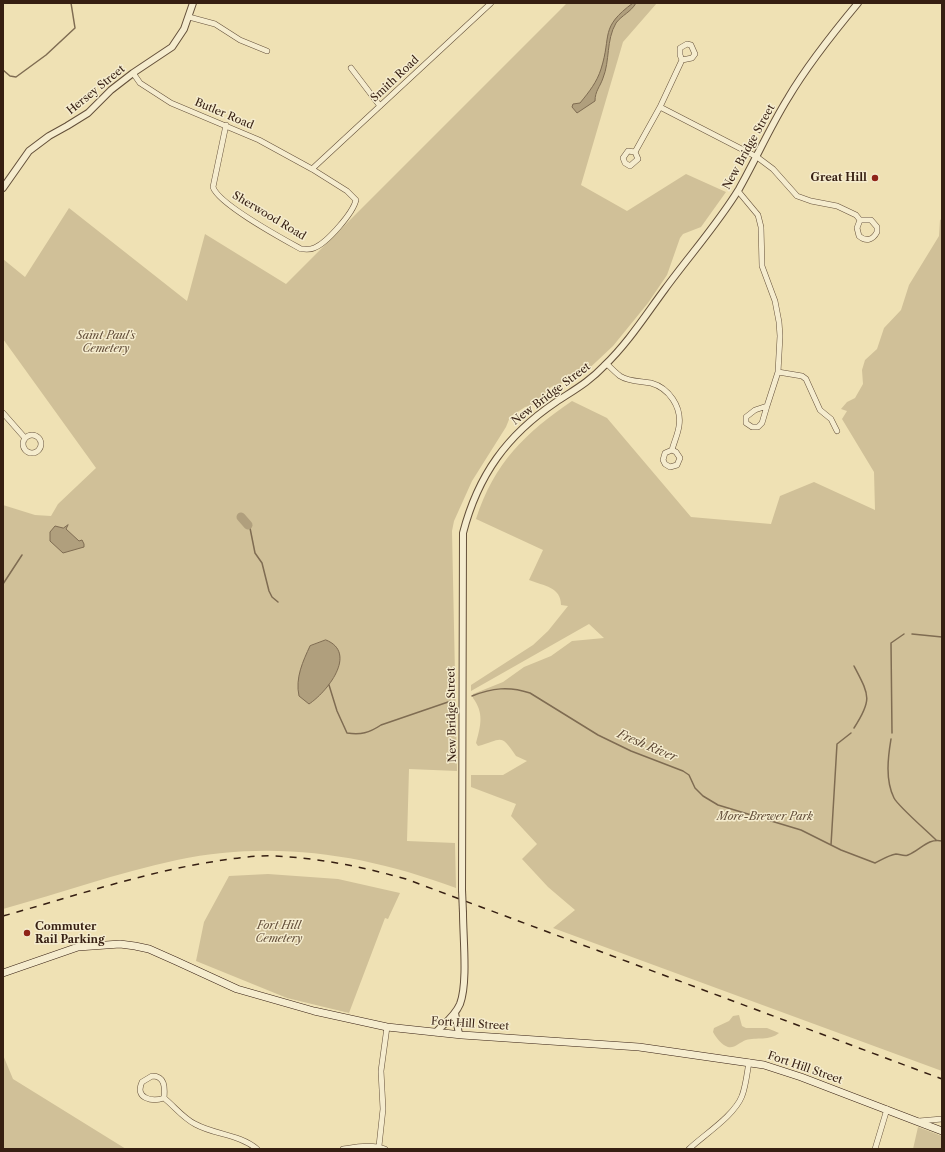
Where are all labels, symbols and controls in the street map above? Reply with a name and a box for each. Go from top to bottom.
street label: Smith Road [368,53,422,105]
street label: Hersey Street [64,63,128,117]
street label: Butler Road [193,96,255,132]
street label: New Bridge Street [720,102,778,192]
place label: Great Hill [811,171,867,185]
marker: Great Hill [870,173,880,183]
street label: Sherwood Road [230,189,308,243]
park label: Saint Paul's Cemetery [76,329,136,355]
street label: New Bridge Street [509,360,593,428]
street label: New Bridge Street [445,667,459,763]
water label: Fresh River [615,727,679,765]
park label: More-Brewer Park [717,810,813,824]
park label: Fort Hill Cemetery [255,919,303,945]
place label: Commuter Rail Parking [35,920,105,946]
marker: Commuter Rail Parking [22,928,32,938]
street label: Fort Hill Street [430,1015,510,1033]
street label: Fort Hill Street [766,1049,844,1087]

